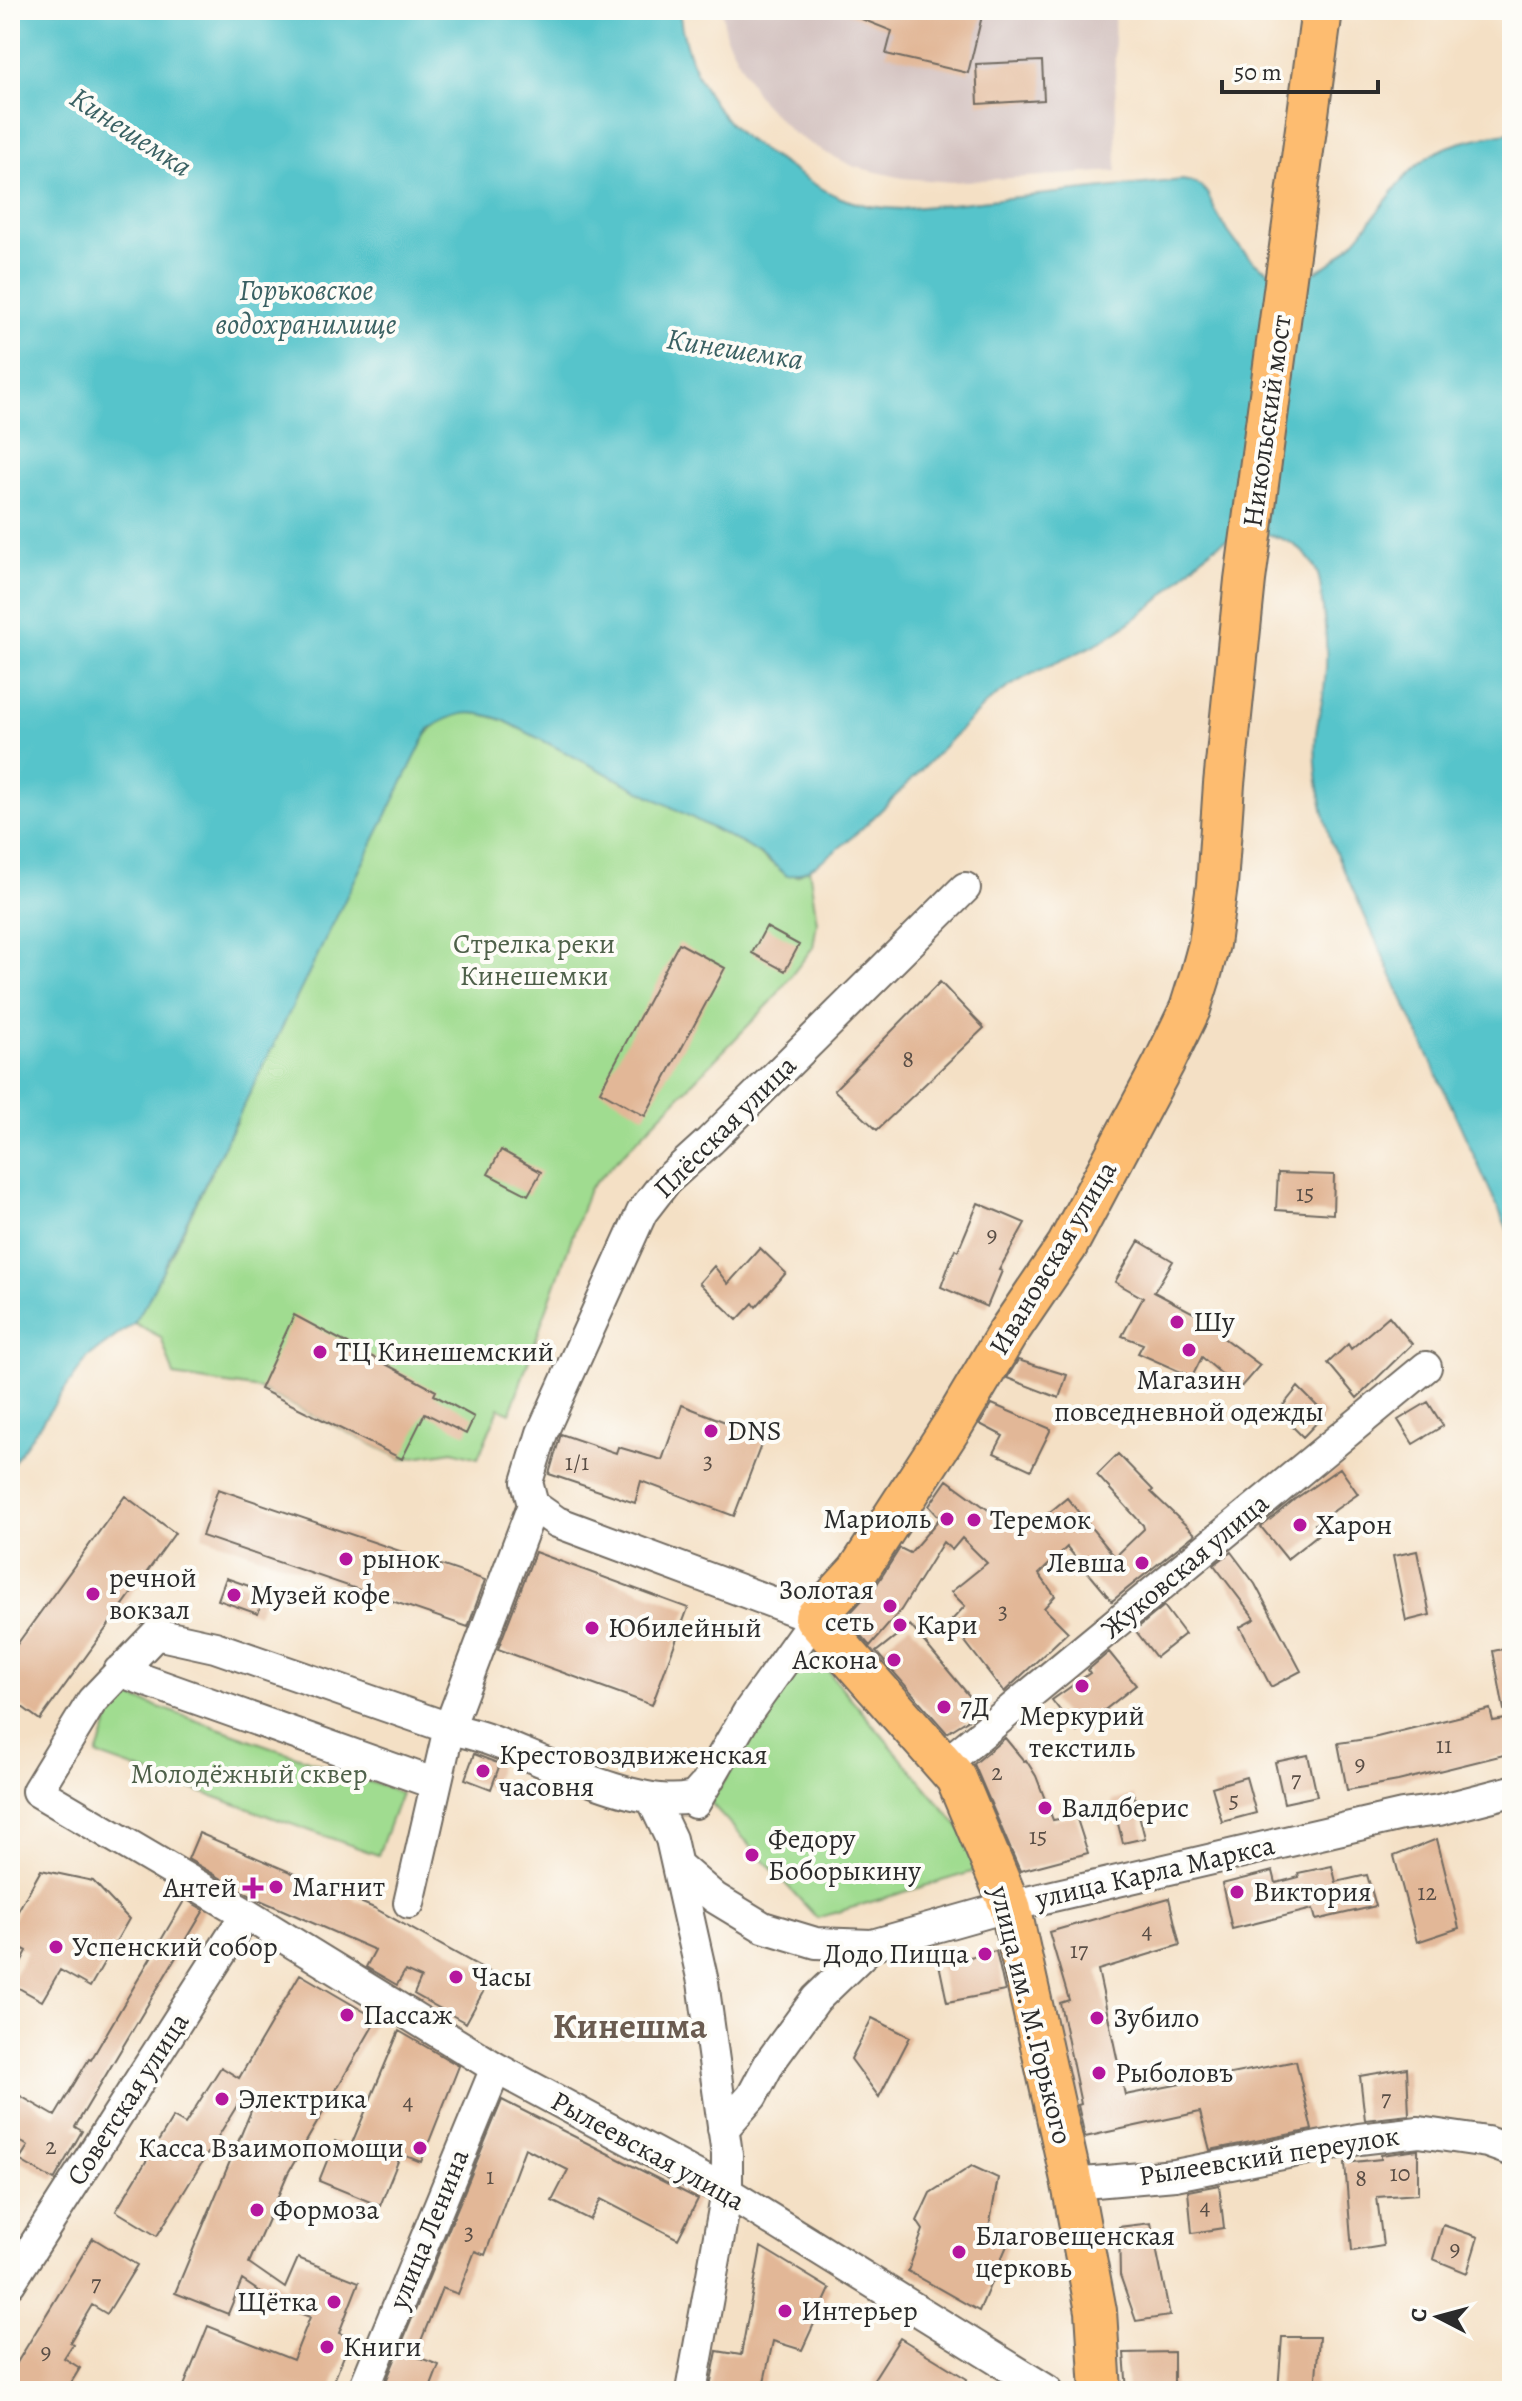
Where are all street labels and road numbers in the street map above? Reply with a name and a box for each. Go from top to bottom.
street label: Никольский мост [1233,312,1301,530]
street label: Плёсская улица [645,1047,805,1207]
street label: Ивановская улица [980,1154,1126,1362]
street label: Жуковская улица [1093,1484,1277,1648]
street label: улица Карла Маркса [1031,1826,1278,1918]
street label: улица им. М.Горького [980,1881,1081,2148]
street label: Советская улица [58,2005,198,2193]
street label: Рылеевская улица [544,2082,752,2220]
street label: Рылеевский переулок [1136,2117,1402,2195]
street label: улица Ленина [379,2143,478,2316]

